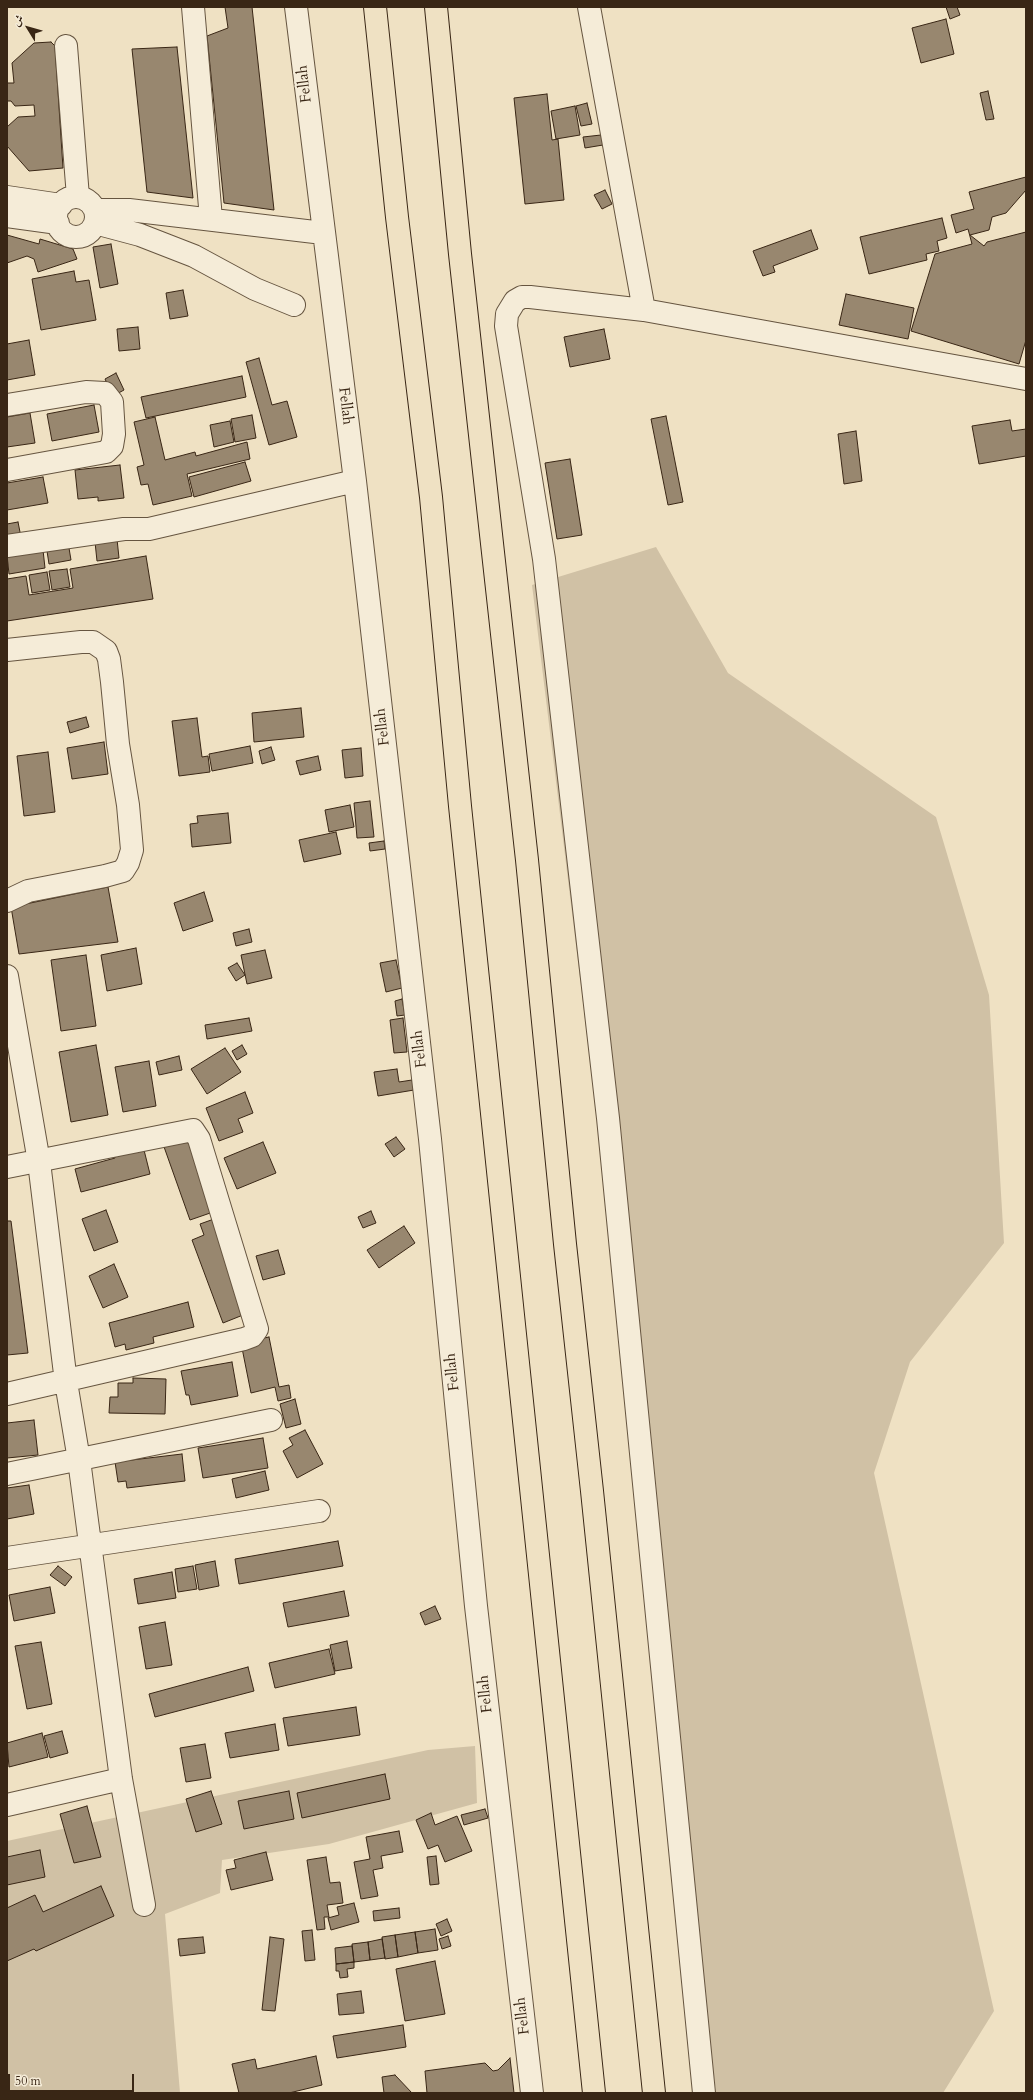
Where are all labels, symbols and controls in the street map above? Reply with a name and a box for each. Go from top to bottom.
north arrow [8,8,48,48]
text: ش [9,12,27,29]
street label: Fellah [294,64,316,104]
street label: Fellah [334,386,356,426]
street label: Fellah [372,707,394,747]
street label: Fellah [409,1029,431,1069]
street label: Fellah [442,1352,464,1392]
street label: Fellah [475,1674,497,1714]
street label: Fellah [512,1996,534,2036]
scale bar [10,2066,136,2092]
text: 50 m [15,2073,41,2089]

